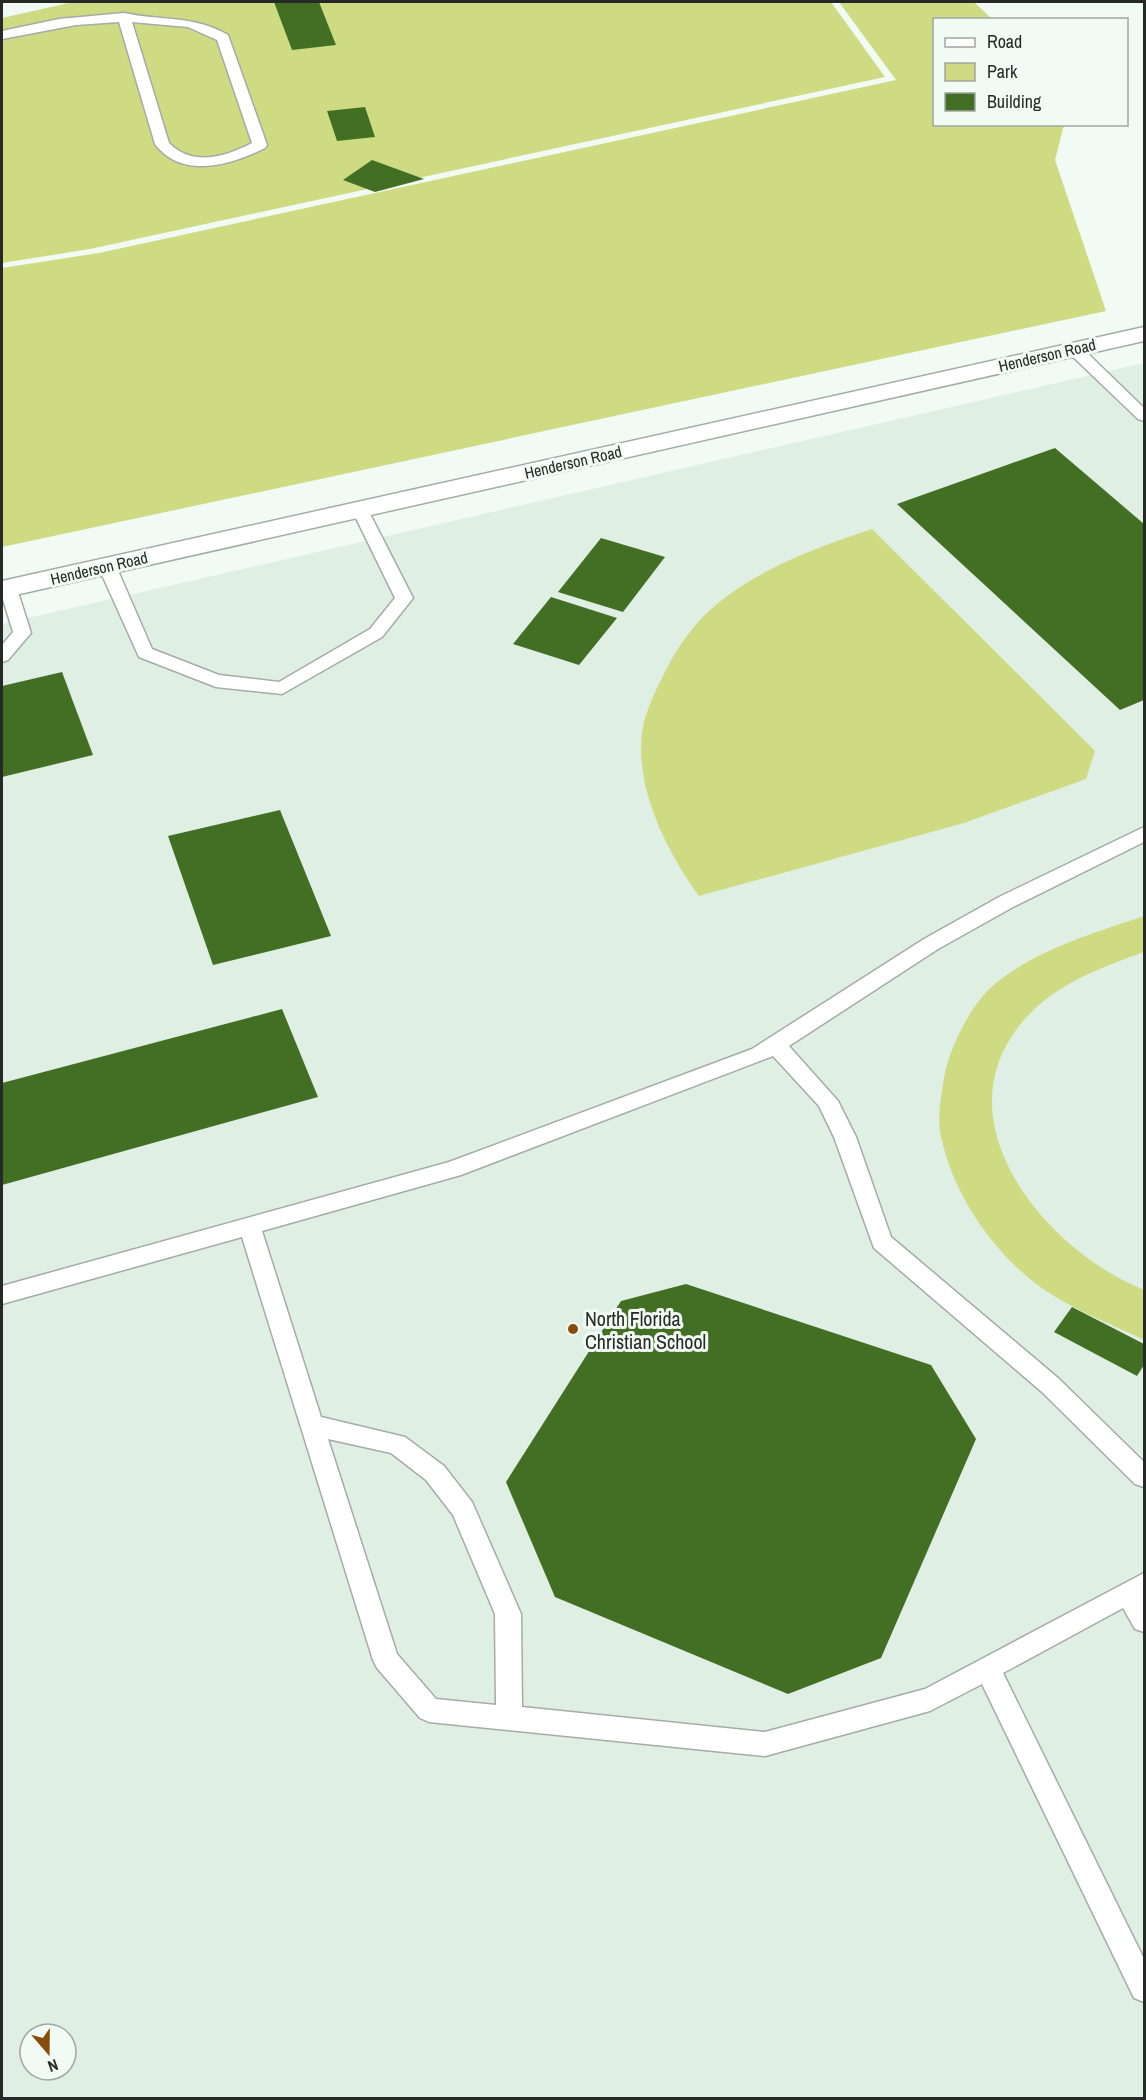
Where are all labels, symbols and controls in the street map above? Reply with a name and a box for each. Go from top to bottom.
legend [933,18,1128,126]
text: Road [987,29,1022,54]
text: Park [987,59,1018,84]
text: Building [987,89,1042,114]
street label: Henderson Road [996,333,1098,377]
street label: Henderson Road [522,440,624,484]
street label: Henderson Road [48,546,150,590]
place label: North Florida Christian School [585,1305,706,1355]
marker: North Florida Christian School [566,1322,580,1336]
north arrow [18,2022,78,2082]
text: N [45,2054,61,2078]

